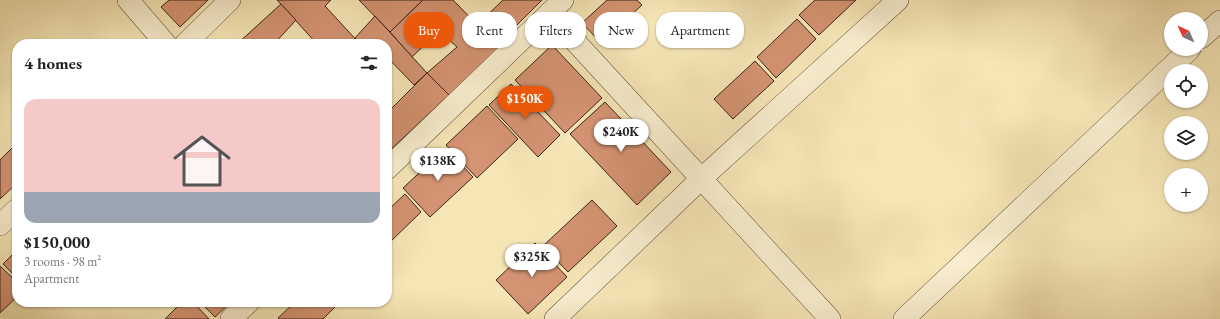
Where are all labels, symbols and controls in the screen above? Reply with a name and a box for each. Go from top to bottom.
chip: Buy [404,12,454,48]
chip: Rent [462,12,517,48]
chip: Filters [525,12,586,48]
chip: New [594,12,648,48]
chip: Apartment [656,12,744,48]
north arrow [1164,12,1208,56]
map controls [1164,12,1208,212]
text: 4 homes [24,52,82,74]
icon: filters [358,52,380,74]
button: locate [1164,64,1208,108]
pin: $150K [497,86,553,120]
text: $150K [507,90,543,107]
button: layers [1164,116,1208,160]
pin: $240K [593,119,649,153]
text: $240K [603,123,639,140]
icon: home [166,125,238,197]
pin: $138K [410,148,466,182]
text: $138K [420,152,456,169]
button: + [1164,168,1208,212]
text: $150,000 [24,231,90,253]
pin: $325K [504,244,560,278]
text: $325K [514,248,550,265]
text: 3 rooms · 98 m² [24,253,101,270]
text: Apartment [24,270,79,287]

